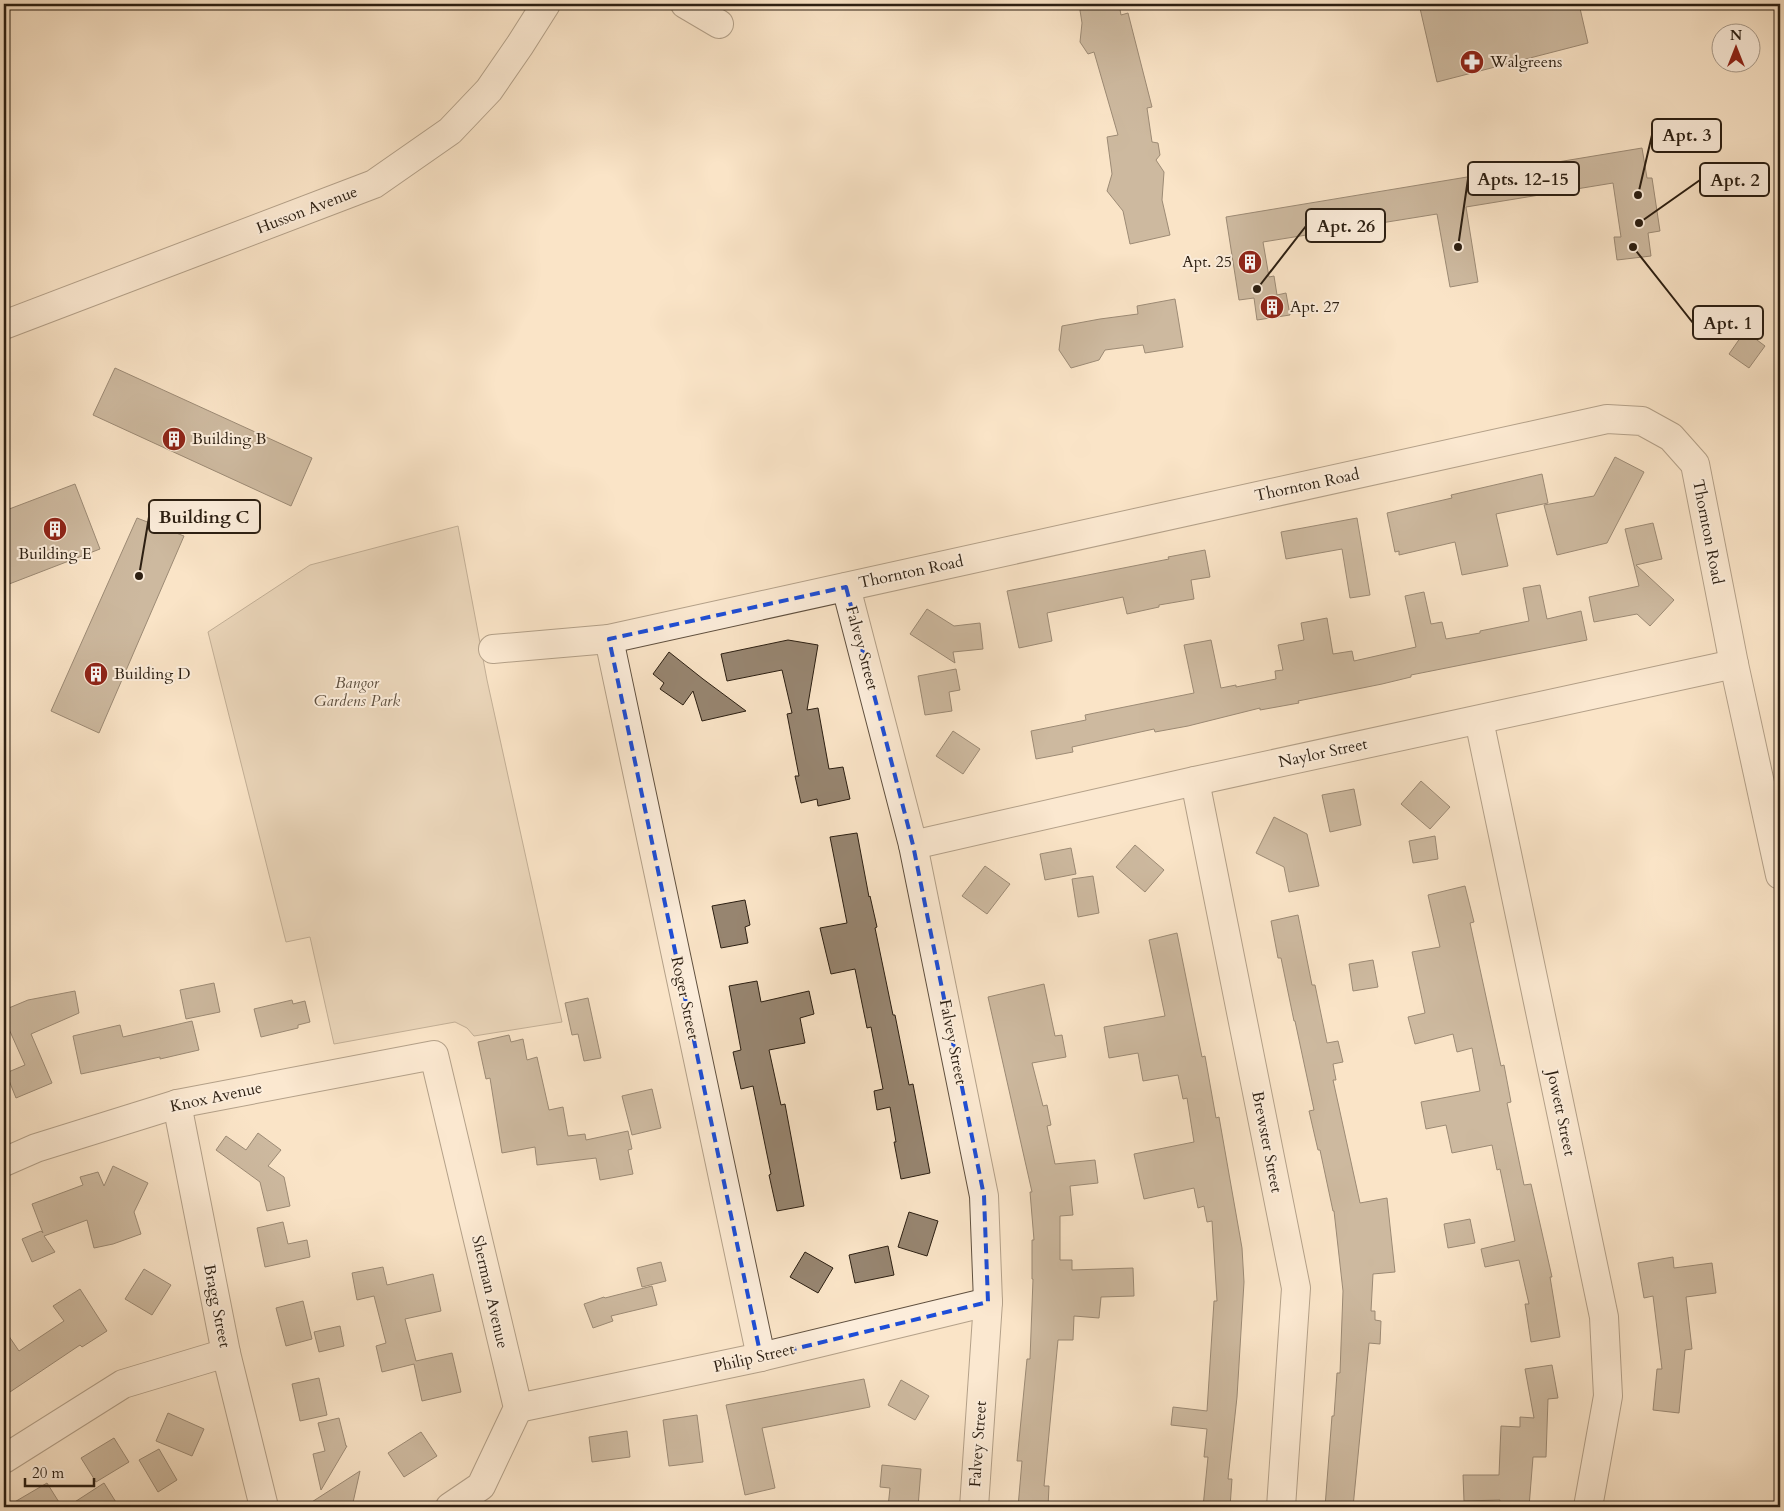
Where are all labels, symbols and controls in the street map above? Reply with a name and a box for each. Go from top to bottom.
north arrow [1712,22,1762,72]
text: N [1730,26,1742,45]
pharmacy icon: Walgreens [1459,49,1485,75]
place label: Walgreens [1489,51,1562,73]
callout: Apt. 3 [1652,119,1721,152]
text: Apt. 3 [1662,123,1712,148]
callout: Apts. 12-15 [1468,162,1579,195]
callout: Apt. 2 [1700,163,1769,196]
text: Apts. 12-15 [1477,167,1569,192]
text: Apt. 2 [1710,168,1760,193]
street label: Husson Avenue [253,181,361,239]
callout: Apt. 26 [1306,209,1385,242]
text: Apt. 26 [1317,214,1375,239]
building icon: Apt. 25 [1237,249,1263,275]
place label: Apt. 25 [1182,251,1232,273]
building icon: Apt. 27 [1259,294,1285,320]
place label: Apt. 27 [1290,296,1340,318]
callout: Apt. 1 [1693,306,1763,339]
text: Apt. 1 [1703,311,1753,336]
building icon: Building B [161,426,187,452]
place label: Building B [192,428,267,450]
street label: Thornton Road [1253,463,1362,507]
street label: Thornton Road [1687,478,1729,587]
callout: Building C [149,500,260,533]
text: Building C [158,505,250,530]
building icon: Building E [42,516,68,542]
place label: Building E [18,543,92,565]
street label: Thornton Road [857,550,966,594]
street label: Falvey Street [840,603,884,693]
building icon: Building D [83,661,109,687]
place label: Building D [114,663,191,685]
park label: Bangor Gardens Park [314,672,400,712]
street label: Naylor Street [1277,733,1369,773]
street label: Roger Street [665,954,705,1042]
street label: Falvey Street [934,997,972,1087]
street label: Jowett Street [1541,1066,1581,1158]
street label: Knox Avenue [168,1076,264,1118]
street label: Brewster Street [1246,1089,1288,1195]
street label: Sherman Avenue [466,1233,514,1351]
street label: Bragg Street [198,1262,236,1350]
street label: Philip Street [711,1338,797,1378]
street label: Falvey Street [964,1400,992,1488]
scale bar [25,1456,94,1488]
text: 20 m [32,1463,64,1483]

